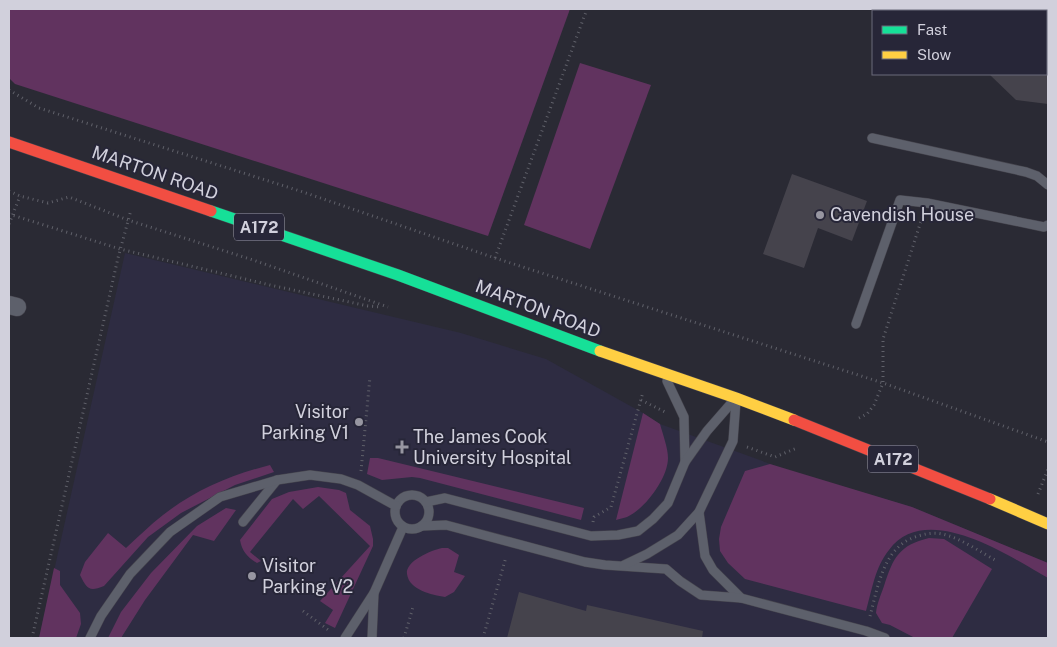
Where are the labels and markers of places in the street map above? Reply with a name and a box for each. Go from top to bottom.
place label: Cavendish House [830,204,974,225]
marker: Cavendish House [814,209,826,221]
place label: Visitor Parking V1 [261,401,349,443]
marker: Visitor Parking V1 [353,416,365,428]
place label: The James Cook University Hospital [413,426,571,468]
marker: The James Cook University Hospital [395,440,409,454]
place label: Visitor Parking V2 [262,555,353,597]
marker: Visitor Parking V2 [246,570,258,582]

